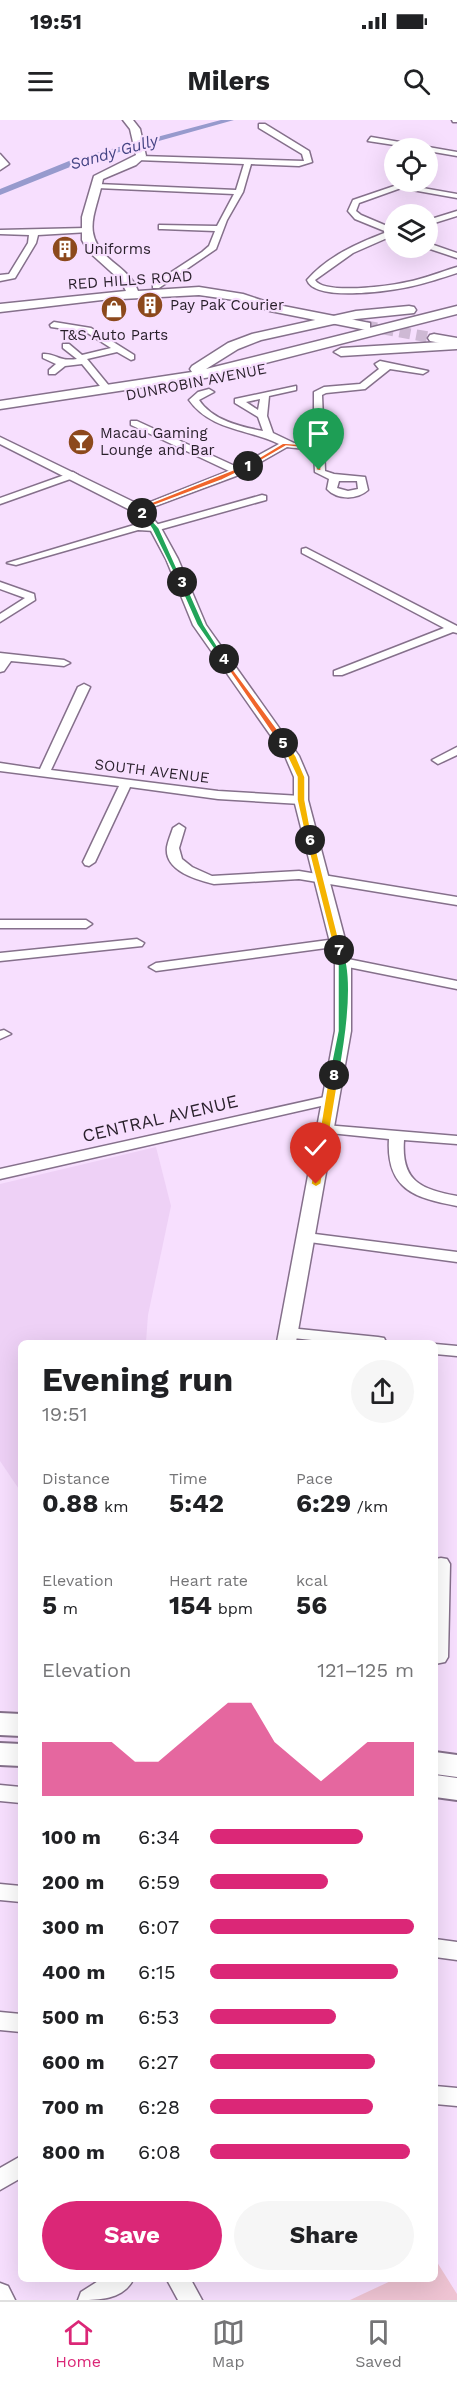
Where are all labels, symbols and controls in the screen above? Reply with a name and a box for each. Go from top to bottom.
text: 19:51 [30,9,82,34]
icon: menu [24,65,57,98]
text: Milers [187,65,270,97]
icon: search [400,65,433,98]
water label: Sandy Gully [68,130,161,174]
map controls [384,138,438,258]
button: locate [384,138,438,192]
button: layers [384,204,438,258]
building icon: Uniforms [50,234,80,264]
place label: Uniforms [84,240,151,258]
street label: RED HILLS ROAD [67,267,193,293]
building icon: Pay Pak Courier [135,290,165,320]
shop icon: T&S Auto Parts [99,294,129,324]
place label: Pay Pak Courier [170,296,284,314]
place label: T&S Auto Parts [60,326,168,344]
street label: DUNROBIN AVENUE [124,360,268,404]
pin [293,408,344,470]
icon: arrive [302,417,335,450]
place label: Macau Gaming Lounge and Bar [100,424,215,459]
bar icon: Macau Gaming Lounge and Bar [66,427,96,457]
pin: 1 [233,451,263,481]
text: 1 [245,456,251,475]
pin: 2 [127,498,157,528]
text: 2 [137,503,147,522]
pin: 3 [167,567,197,597]
text: 3 [177,572,187,591]
pin: 4 [209,644,239,674]
text: 4 [219,649,229,668]
pin: 5 [268,728,298,758]
text: 5 [278,733,288,752]
street label: SOUTH AVENUE [94,755,210,787]
pin: 6 [295,825,325,855]
text: 6 [305,830,315,849]
pin: 7 [324,935,354,965]
text: 7 [334,940,344,959]
pin: 8 [319,1060,349,1090]
text: 8 [329,1065,339,1084]
street label: CENTRAL AVENUE [80,1090,240,1146]
pin [290,1122,341,1184]
icon: check [299,1131,332,1164]
text: Evening run [42,1360,233,1399]
button: share [351,1360,414,1423]
text: 19:51 [42,1402,88,1426]
text: Distance [42,1469,110,1488]
text: Time [169,1469,207,1488]
text: Pace [296,1469,333,1488]
text: 0.88 [42,1488,99,1518]
text: 5:42 [169,1488,224,1518]
text: 6:29 [296,1488,351,1518]
text: km [99,1497,128,1516]
text: /km [351,1497,388,1516]
text: Elevation [42,1571,113,1590]
text: Heart rate [169,1571,248,1590]
text: kcal [296,1571,328,1590]
text: 5 [42,1590,57,1620]
text: 154 [169,1590,212,1620]
text: 56 [296,1590,327,1620]
text: m [57,1599,78,1618]
text: bpm [212,1599,253,1618]
text: Elevation [42,1658,131,1682]
text: 121–125 m [317,1658,414,1682]
text: 100 m [42,1825,101,1849]
text: 6:34 [138,1825,180,1849]
text: 200 m [42,1870,104,1894]
text: 6:59 [138,1870,180,1894]
text: 300 m [42,1915,104,1939]
text: 6:07 [138,1915,179,1939]
text: 400 m [42,1960,105,1984]
text: 6:15 [138,1960,176,1984]
text: 500 m [42,2005,104,2029]
text: 6:53 [138,2005,179,2029]
text: 600 m [42,2050,105,2074]
text: 6:27 [138,2050,179,2074]
text: 700 m [42,2095,104,2119]
text: 6:28 [138,2095,180,2119]
text: 800 m [42,2140,105,2164]
text: 6:08 [138,2140,181,2164]
button: Save [42,2201,222,2270]
button: Share [234,2201,414,2270]
tab: Home [55,2316,101,2371]
tab: Map [212,2316,245,2371]
tab: Saved [355,2316,402,2371]

